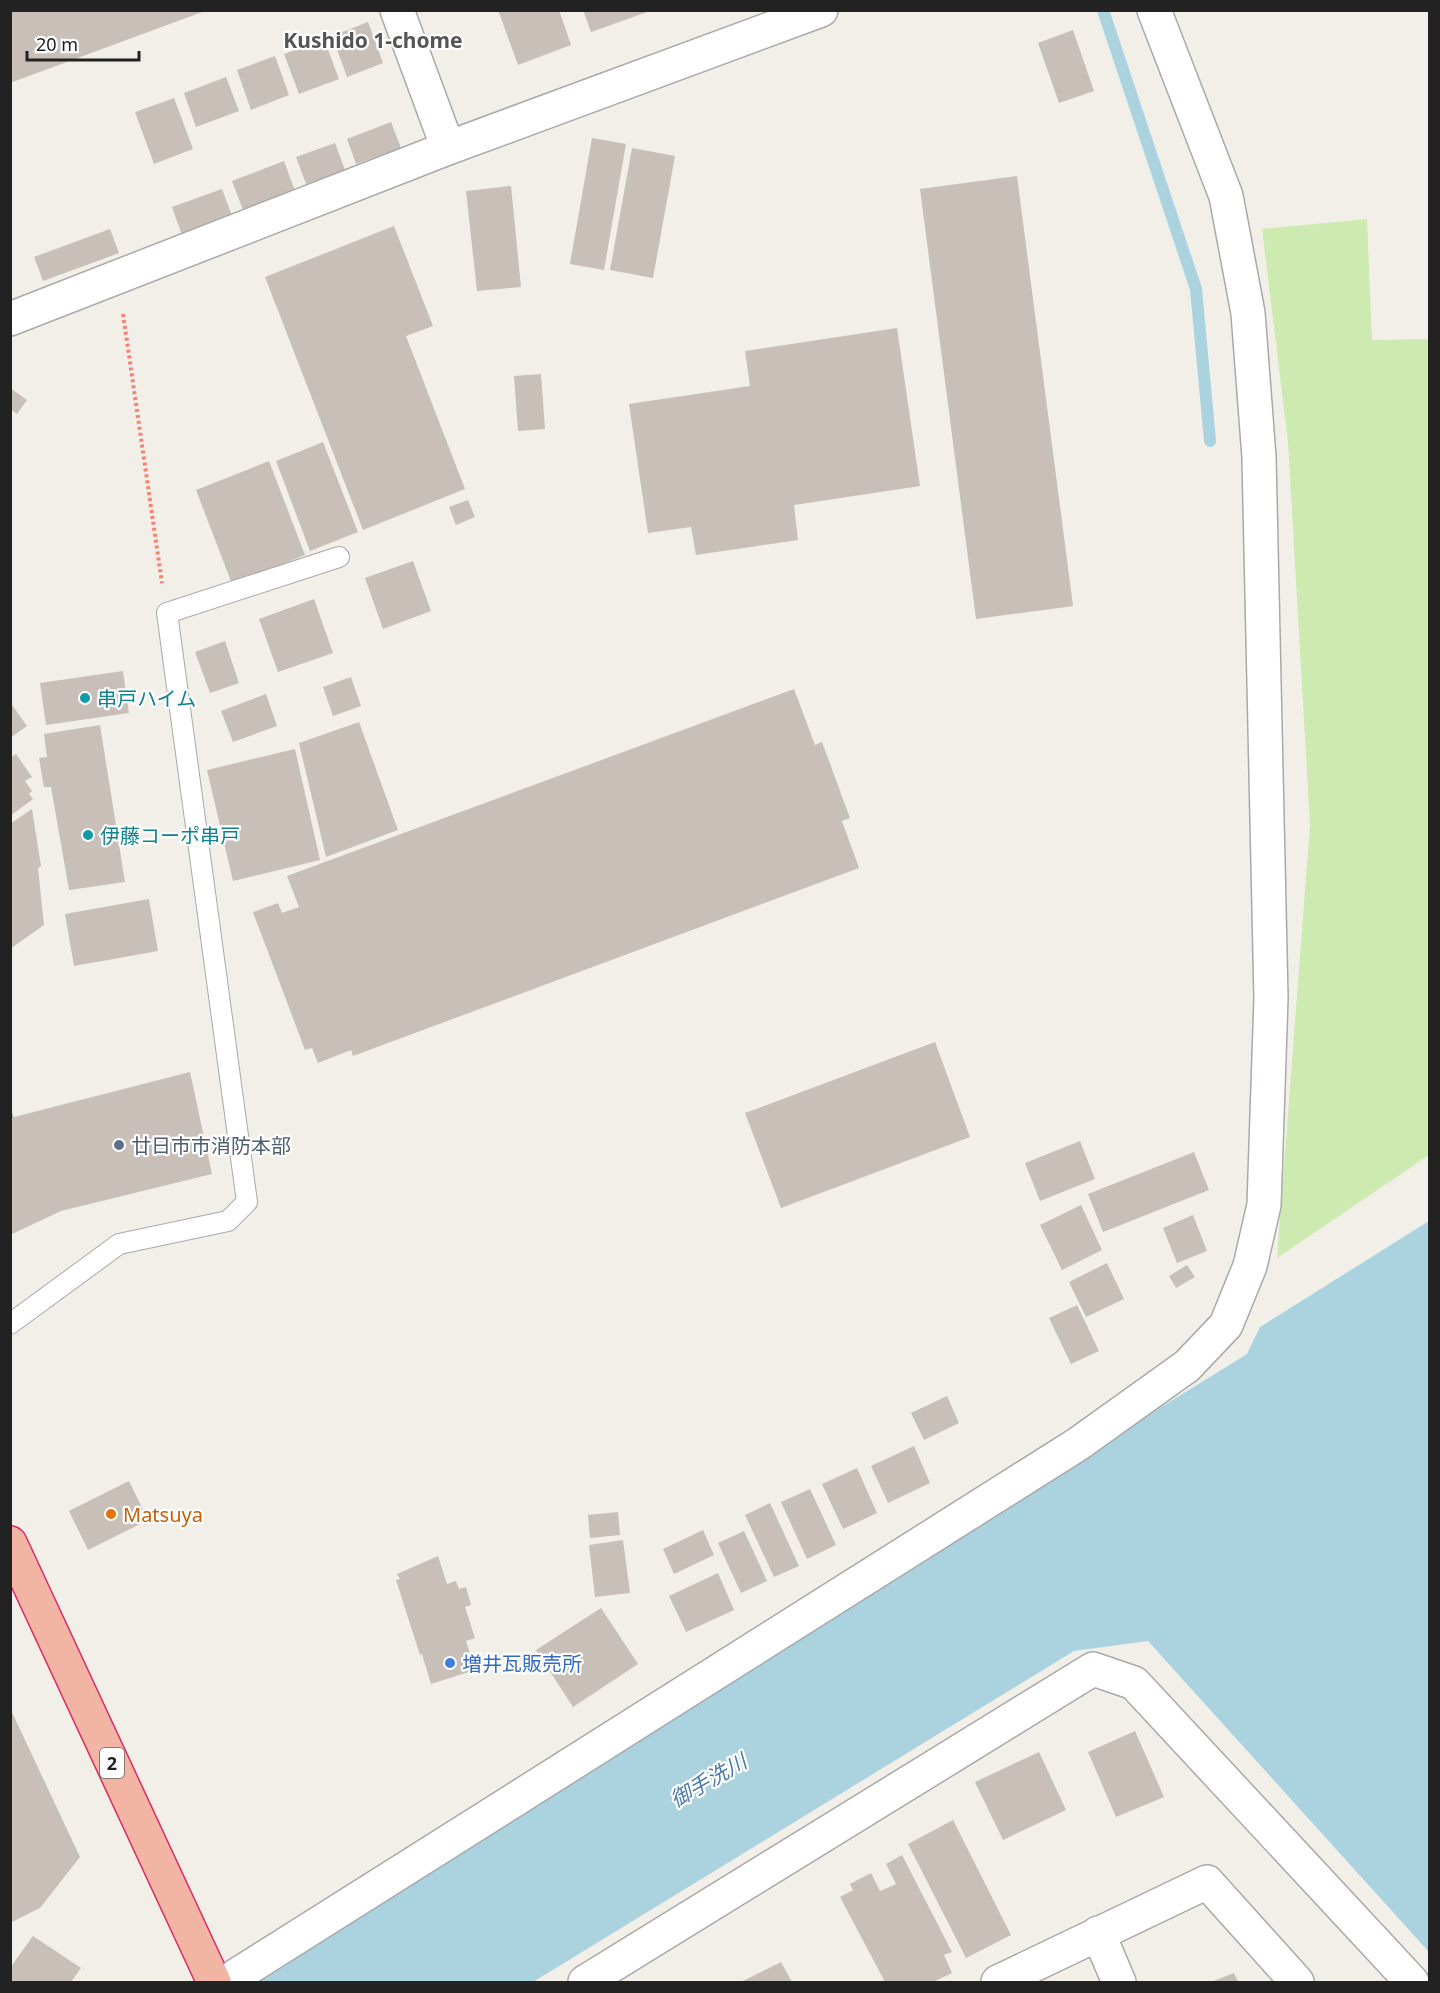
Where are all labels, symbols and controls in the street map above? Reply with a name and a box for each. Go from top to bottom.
scale bar [27,24,140,62]
district label: Kushido 1-chome [283,26,463,54]
text: 20 m [36,32,78,56]
place label: 串戸ハイム [97,685,196,712]
marker: 串戸ハイム [78,691,92,705]
place label: 伊藤コーポ串戸 [100,822,240,849]
marker: 伊藤コーポ串戸 [81,828,95,842]
place label: 廿日市市消防本部 [131,1132,291,1159]
marker: 廿日市市消防本部 [112,1138,126,1152]
place label: Matsuya [123,1501,203,1528]
marker: Matsuya [104,1507,118,1521]
place label: 増井瓦販売所 [462,1650,582,1677]
marker: 増井瓦販売所 [443,1656,457,1670]
water label: 御手洗川 [665,1746,753,1813]
road number: 2 [100,1748,124,1778]

